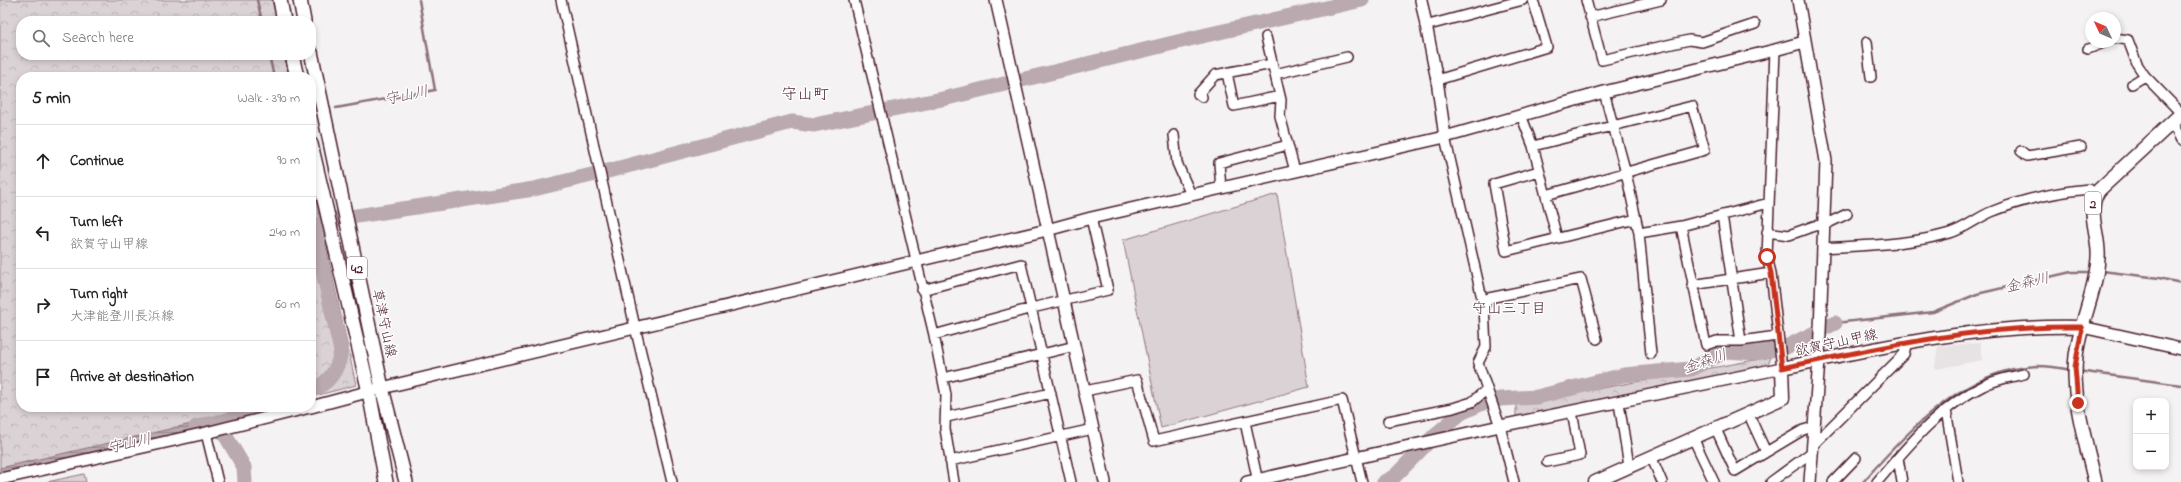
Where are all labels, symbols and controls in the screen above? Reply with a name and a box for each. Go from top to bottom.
north arrow [2085,12,2121,48]
search box [16,16,316,60]
icon: search [30,27,52,49]
text: Search here [62,27,134,49]
water label: 守山川 [382,81,431,111]
district label: 守山町 [781,83,829,107]
text: 5 min [32,86,71,111]
text: Walk · 390 m [238,89,300,108]
icon: ahead [32,150,54,172]
text: Continue [70,150,124,172]
text: 90 m [277,151,300,170]
road number: 2 [2085,192,2101,214]
text: Turn left [70,211,123,233]
icon: left [32,222,54,244]
text: 240 m [269,223,300,242]
text: 欲賀守山甲線 [70,235,148,254]
route start [1758,248,1776,266]
road number: 42 [347,257,367,279]
water label: 金森川 [2003,267,2052,299]
text: Turn right [70,283,128,305]
street label: 草津守山線 [366,287,401,360]
icon: right [32,294,54,316]
text: 60 m [275,295,300,314]
district label: 守山三丁目 [1471,298,1547,320]
text: 大津能登川長浜線 [70,307,174,326]
street label: 欲賀守山甲線 [1793,324,1880,362]
water label: 金森川 [1680,344,1730,380]
icon: arrive [32,366,54,388]
text: Arrive at destination [70,366,194,388]
route end [2069,394,2087,412]
map controls [2133,398,2169,470]
button: + [2133,398,2169,434]
water label: 守山川 [105,428,154,460]
button: − [2133,434,2169,470]

